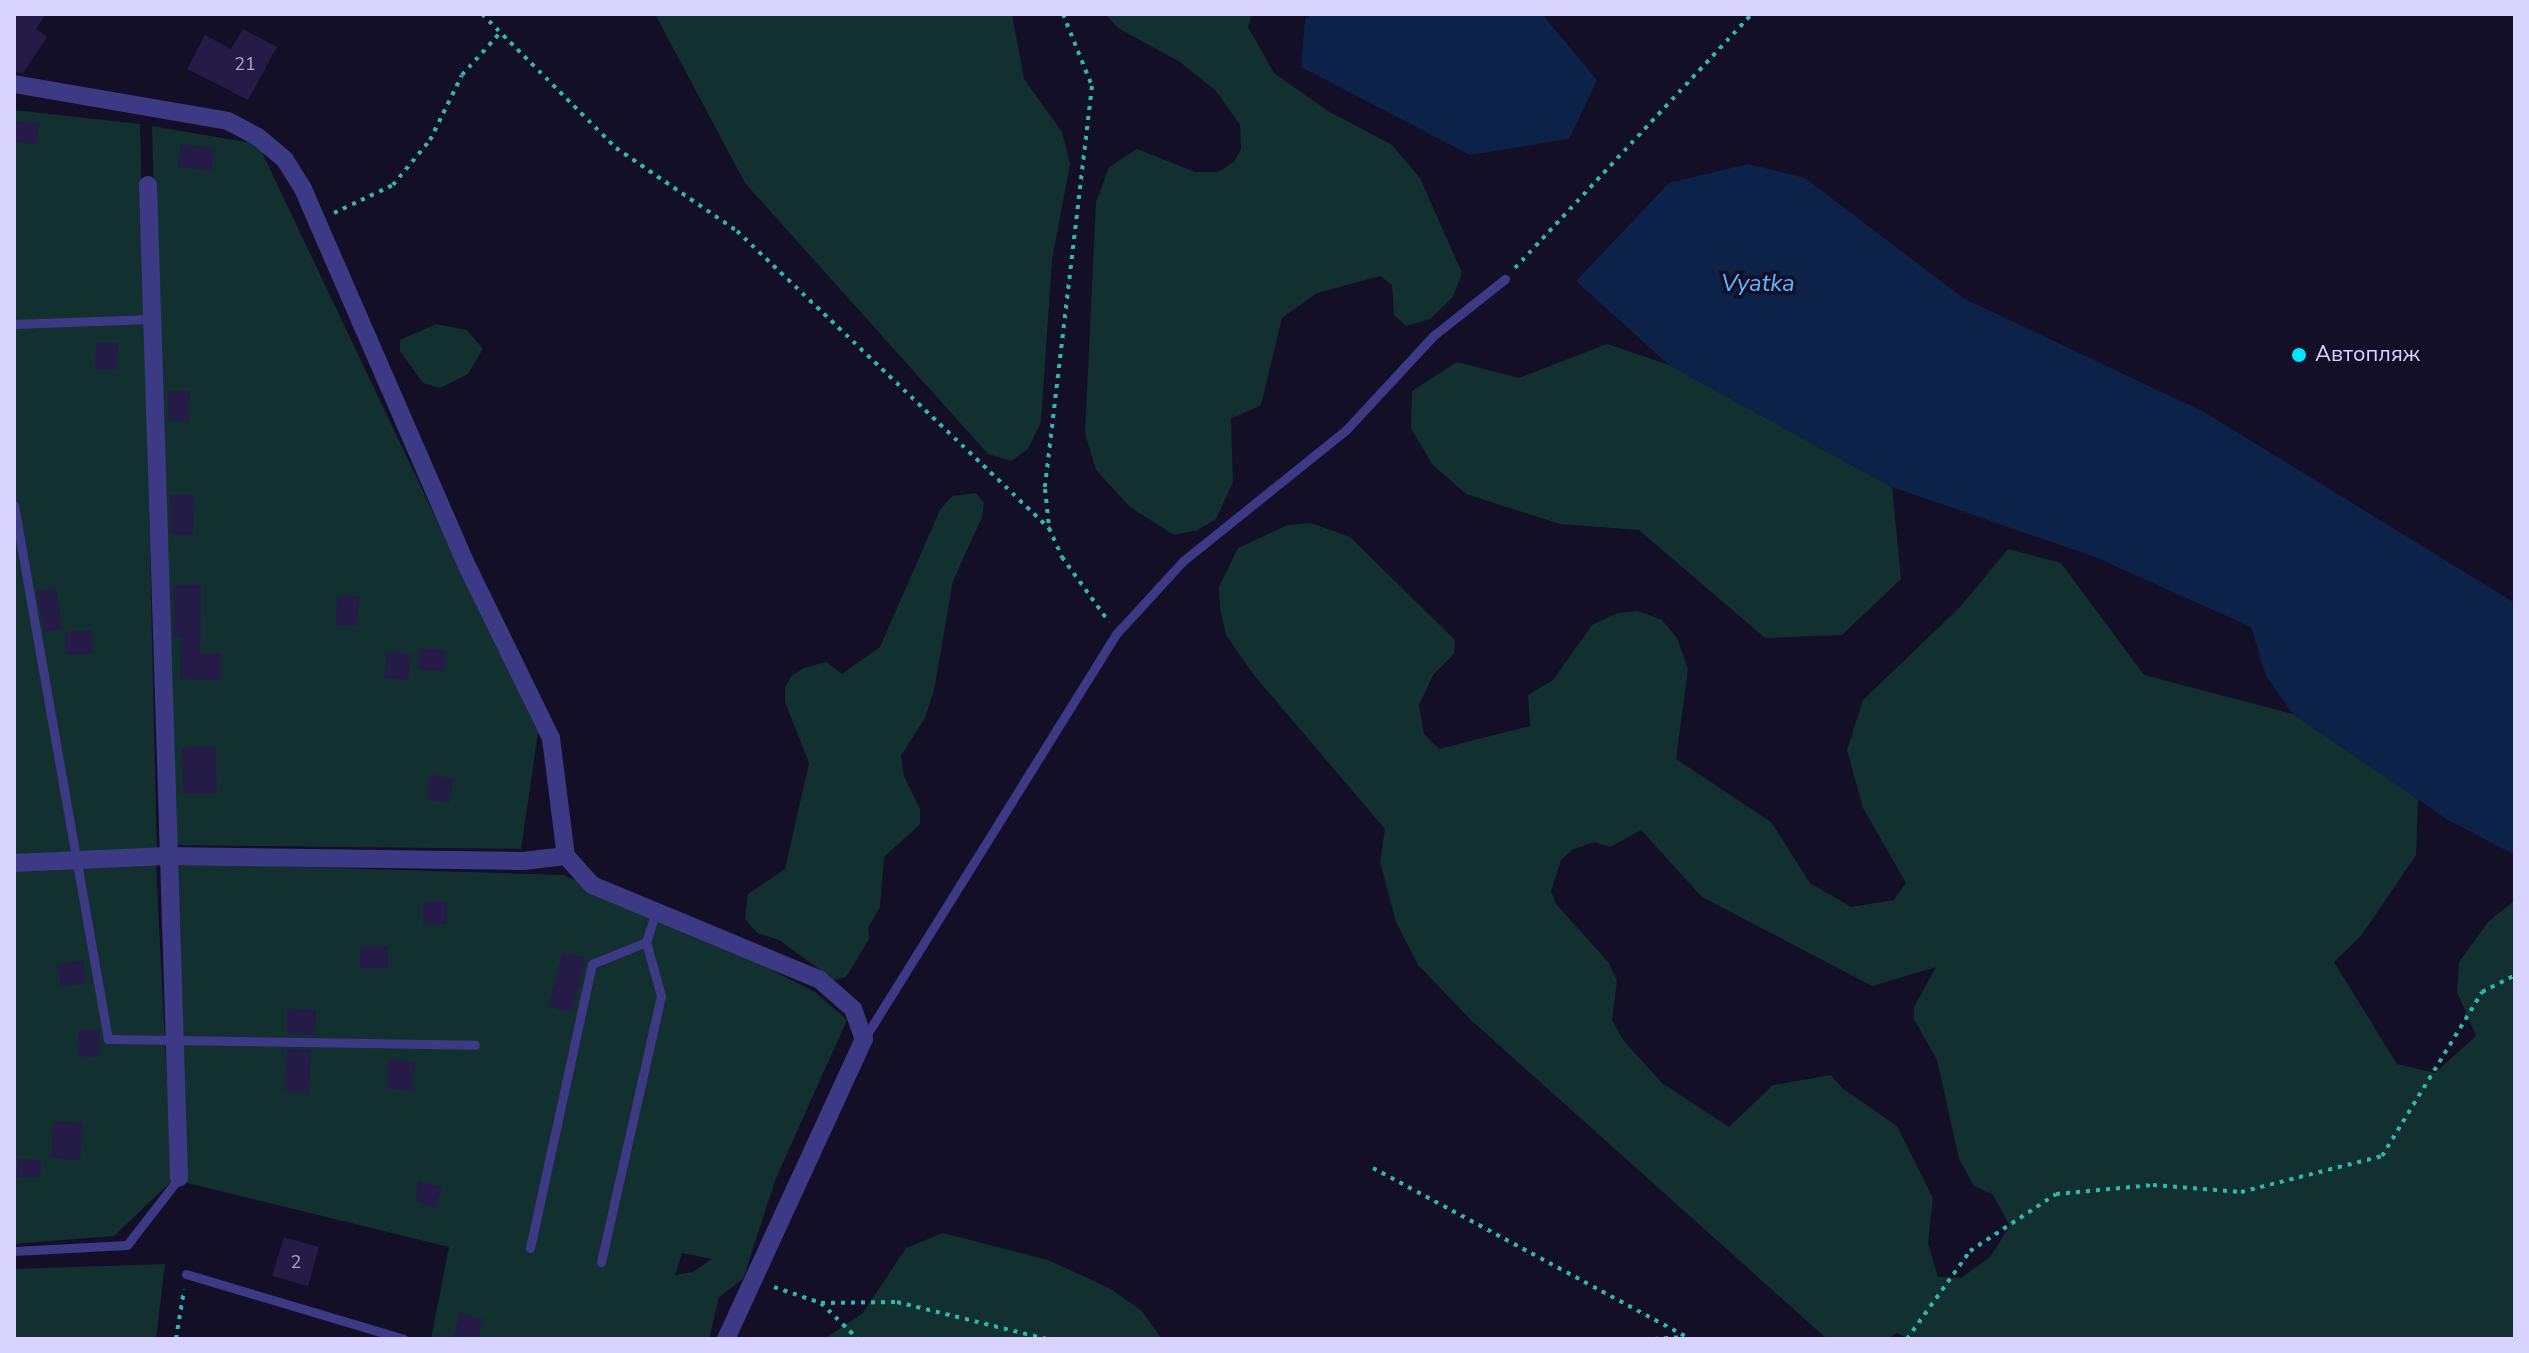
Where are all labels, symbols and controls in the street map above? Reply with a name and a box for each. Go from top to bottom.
house number: 21 [234,53,256,75]
water label: Vyatka [1721,270,1795,298]
place label: Автопляж [2315,342,2420,368]
marker: Автопляж [2290,346,2308,364]
house number: 2 [291,1251,301,1273]

